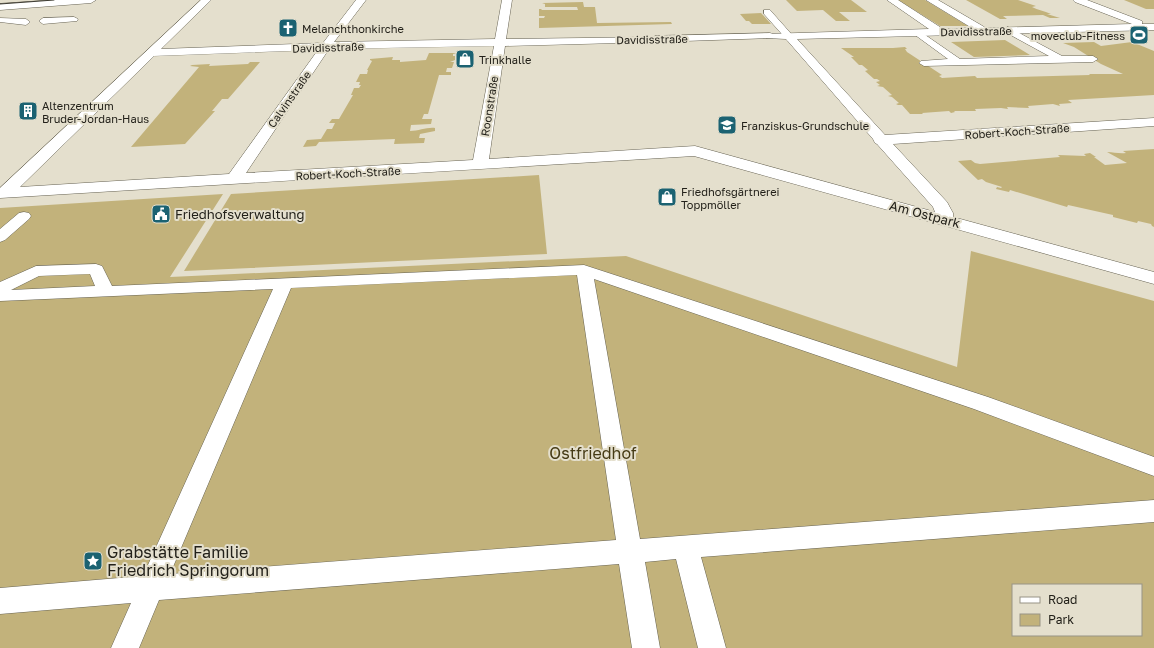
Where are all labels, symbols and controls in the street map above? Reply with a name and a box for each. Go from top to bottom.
church icon: Melanchthonkirche [277,17,299,39]
place label: Melanchthonkirche [302,22,404,35]
street label: Davidisstraße [940,24,1012,38]
sports icon: moveclub-Fitness [1128,24,1150,46]
place label: moveclub-Fitness [1031,29,1125,42]
street label: Davidisstraße [616,32,688,46]
street label: Davidisstraße [292,39,364,55]
shop icon: Trinkhalle [454,48,476,70]
place label: Trinkhalle [479,53,531,66]
street label: Calvinstraße [265,68,313,130]
street label: Roonstraße [478,75,500,137]
place label: Altenzentrum Bruder-Jordan-Haus [42,99,149,125]
building icon: Altenzentrum Bruder-Jordan-Haus [17,100,39,122]
school or university icon: Franziskus-Grundschule [716,114,738,136]
place label: Franziskus-Grundschule [741,119,869,132]
street label: Robert-Koch-Straße [964,121,1070,141]
street label: Robert-Koch-Straße [295,164,401,182]
place label: Friedhofsgärtnerei Toppmöller [681,185,780,211]
shop icon: Friedhofsgärtnerei Toppmöller [656,186,678,208]
street label: Am Ostpark [888,197,963,231]
public building icon: Friedhofsverwaltung [150,203,172,225]
place label: Friedhofsverwaltung [175,206,305,222]
park label: Ostfriedhof [549,443,637,463]
place label: Grabstätte Familie Friedrich Springorum [107,542,269,580]
place icon: Grabstätte Familie Friedrich Springorum [82,550,104,572]
legend [1012,584,1142,636]
text: Road [1048,592,1077,607]
text: Park [1048,612,1074,627]

